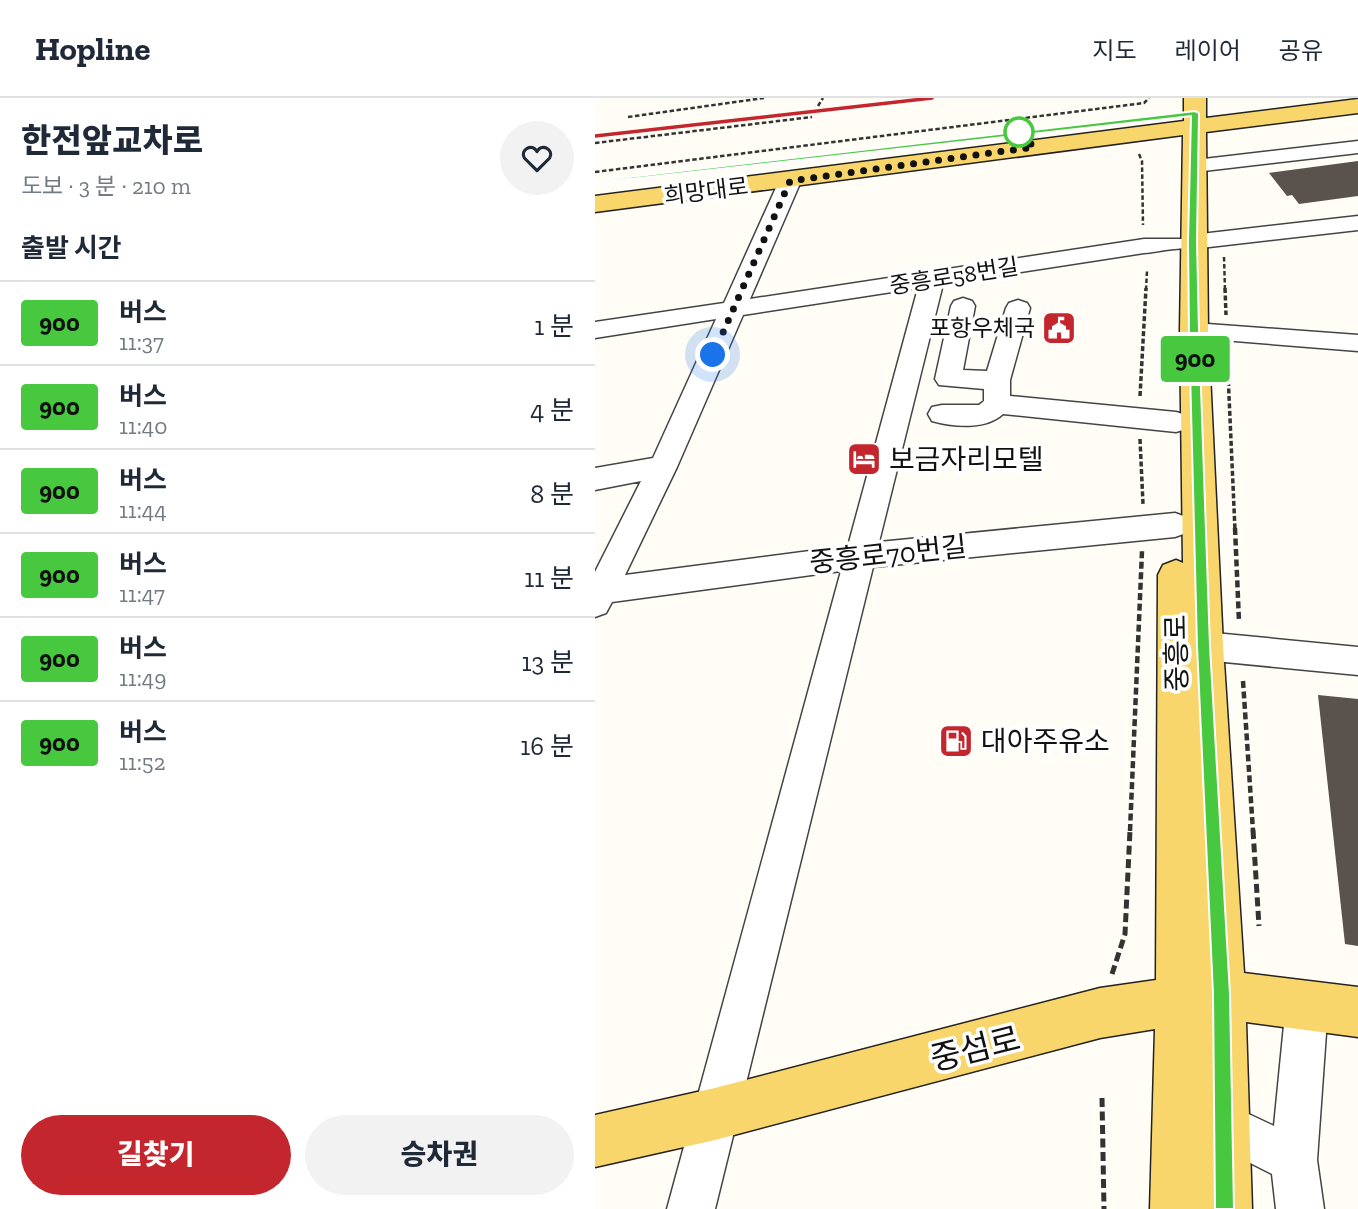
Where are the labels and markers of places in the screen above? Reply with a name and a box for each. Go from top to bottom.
unlabelled marker [1004,117,1034,147]
public building icon: 포항우체국 [1040,309,1078,347]
place label: 포항우체국 [929,314,1035,342]
hotel icon: 보금자리모텔 [845,440,883,478]
place label: 보금자리모텔 [889,443,1044,476]
fuel station icon: 대아주유소 [937,722,975,760]
place label: 대아주유소 [981,725,1110,758]

